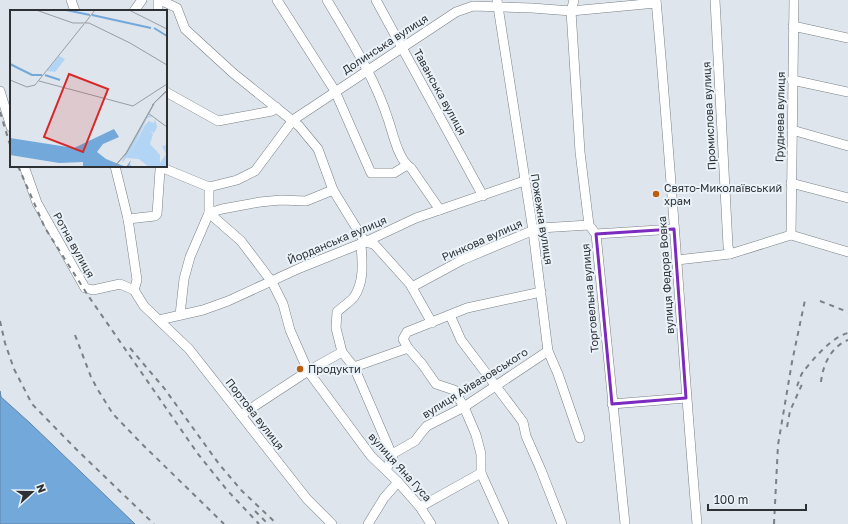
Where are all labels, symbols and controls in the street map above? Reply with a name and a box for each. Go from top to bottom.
inset map [10,10,167,167]
street label: Долинська вулиця [339,11,430,76]
street label: Таванська вулиця [411,46,469,137]
street label: Промислова вулиця [699,61,718,171]
street label: Груднева вулиця [772,72,787,162]
street label: Пожежна вулиця [529,172,556,265]
place label: Свято-Миколаївський храм [664,181,782,207]
marker: Свято-Миколаївський храм [651,189,661,199]
street label: Ротна вулиця [51,210,98,280]
street label: Йорданська вулиця [285,213,388,266]
street label: Ринкова вулиця [440,216,524,263]
street label: вулиця Федора Вовка [655,216,676,335]
street label: Торговельна вулиця [578,243,601,353]
street label: вулиця Айвазовського [419,344,530,420]
place label: Продукти [308,362,361,375]
marker: Продукти [295,364,305,374]
street label: Портова вулиця [224,375,287,452]
street label: вулиця Яна Гуса [366,430,435,504]
north arrow [12,472,52,512]
text: N [34,482,49,494]
scale bar [708,486,806,512]
text: 100 m [714,492,748,507]

